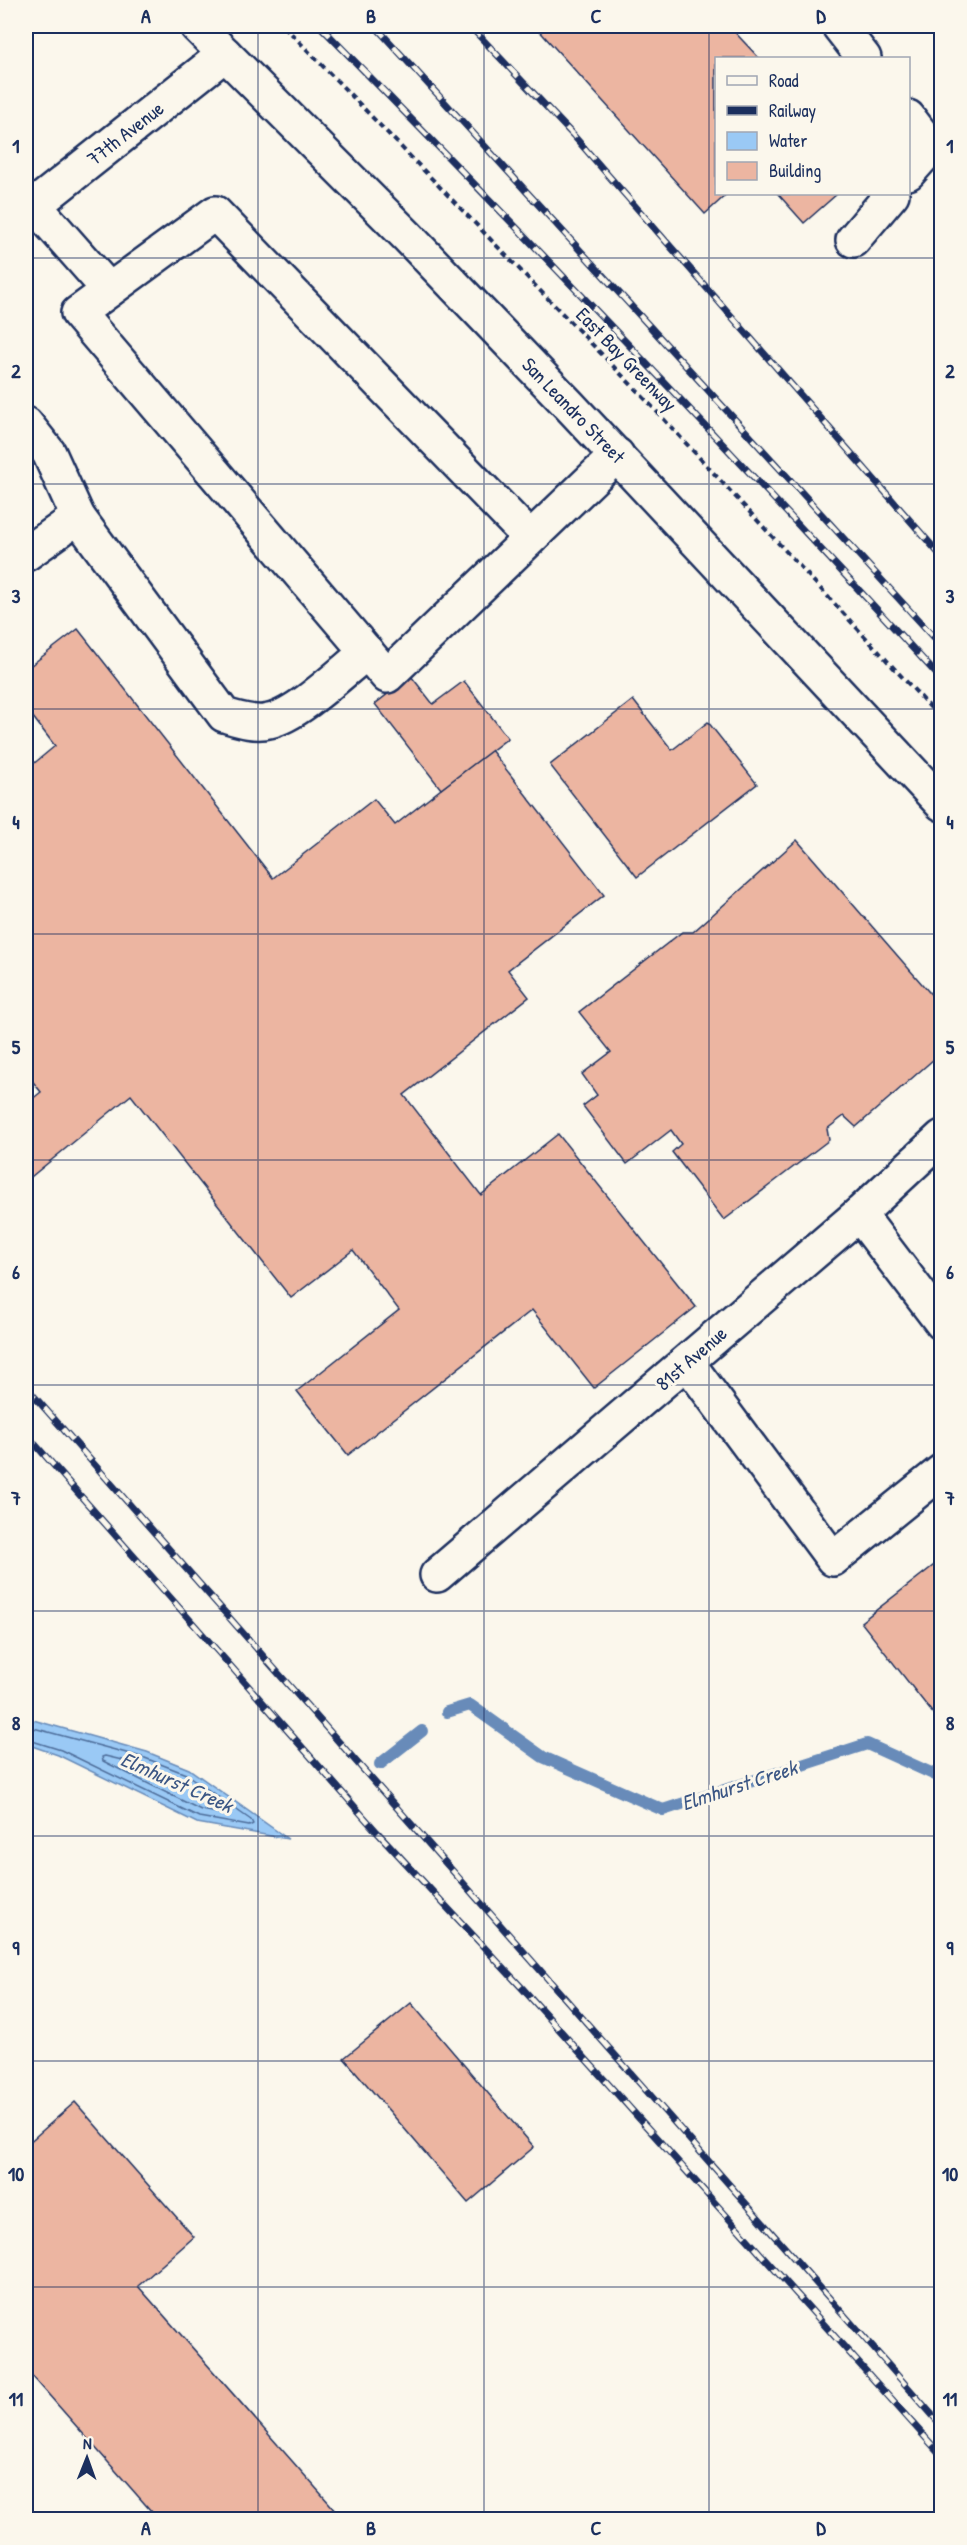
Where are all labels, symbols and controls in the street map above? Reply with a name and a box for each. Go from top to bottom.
text: A [141,2,151,29]
text: B [366,2,376,29]
text: C [591,2,602,29]
text: D [816,2,826,29]
legend [715,57,910,195]
text: Road [769,68,799,93]
street label: 77th Avenue [81,95,169,171]
text: Railway [769,98,816,123]
text: Water [769,128,807,153]
text: 1 [12,132,20,159]
text: 1 [946,132,954,159]
text: Building [769,158,821,183]
street label: East Bay Greenway [570,301,684,417]
street label: San Leandro Street [516,351,632,470]
text: 2 [11,357,21,384]
text: 2 [945,357,955,384]
text: 3 [12,582,21,609]
text: 3 [946,582,955,609]
text: 4 [12,808,20,835]
text: 4 [946,808,954,835]
text: 5 [12,1033,21,1060]
text: 5 [946,1033,955,1060]
text: 6 [12,1258,20,1285]
text: 6 [946,1258,954,1285]
street label: 81st Avenue [650,1320,732,1396]
text: 7 [10,1484,21,1511]
text: 7 [944,1484,955,1511]
text: 8 [12,1709,21,1736]
text: 8 [946,1709,955,1736]
water label: Elmhurst Creek [116,1744,240,1820]
water label: Elmhurst Creek [678,1752,803,1817]
text: 9 [12,1934,20,1961]
text: 9 [946,1934,954,1961]
text: 10 [8,2160,24,2187]
text: 10 [942,2160,958,2187]
text: 11 [9,2385,23,2412]
text: 11 [943,2385,957,2412]
north arrow [57,2428,117,2488]
text: N [83,2432,92,2454]
text: A [141,2514,151,2541]
text: B [366,2514,376,2541]
text: C [591,2514,602,2541]
text: D [816,2514,826,2541]

